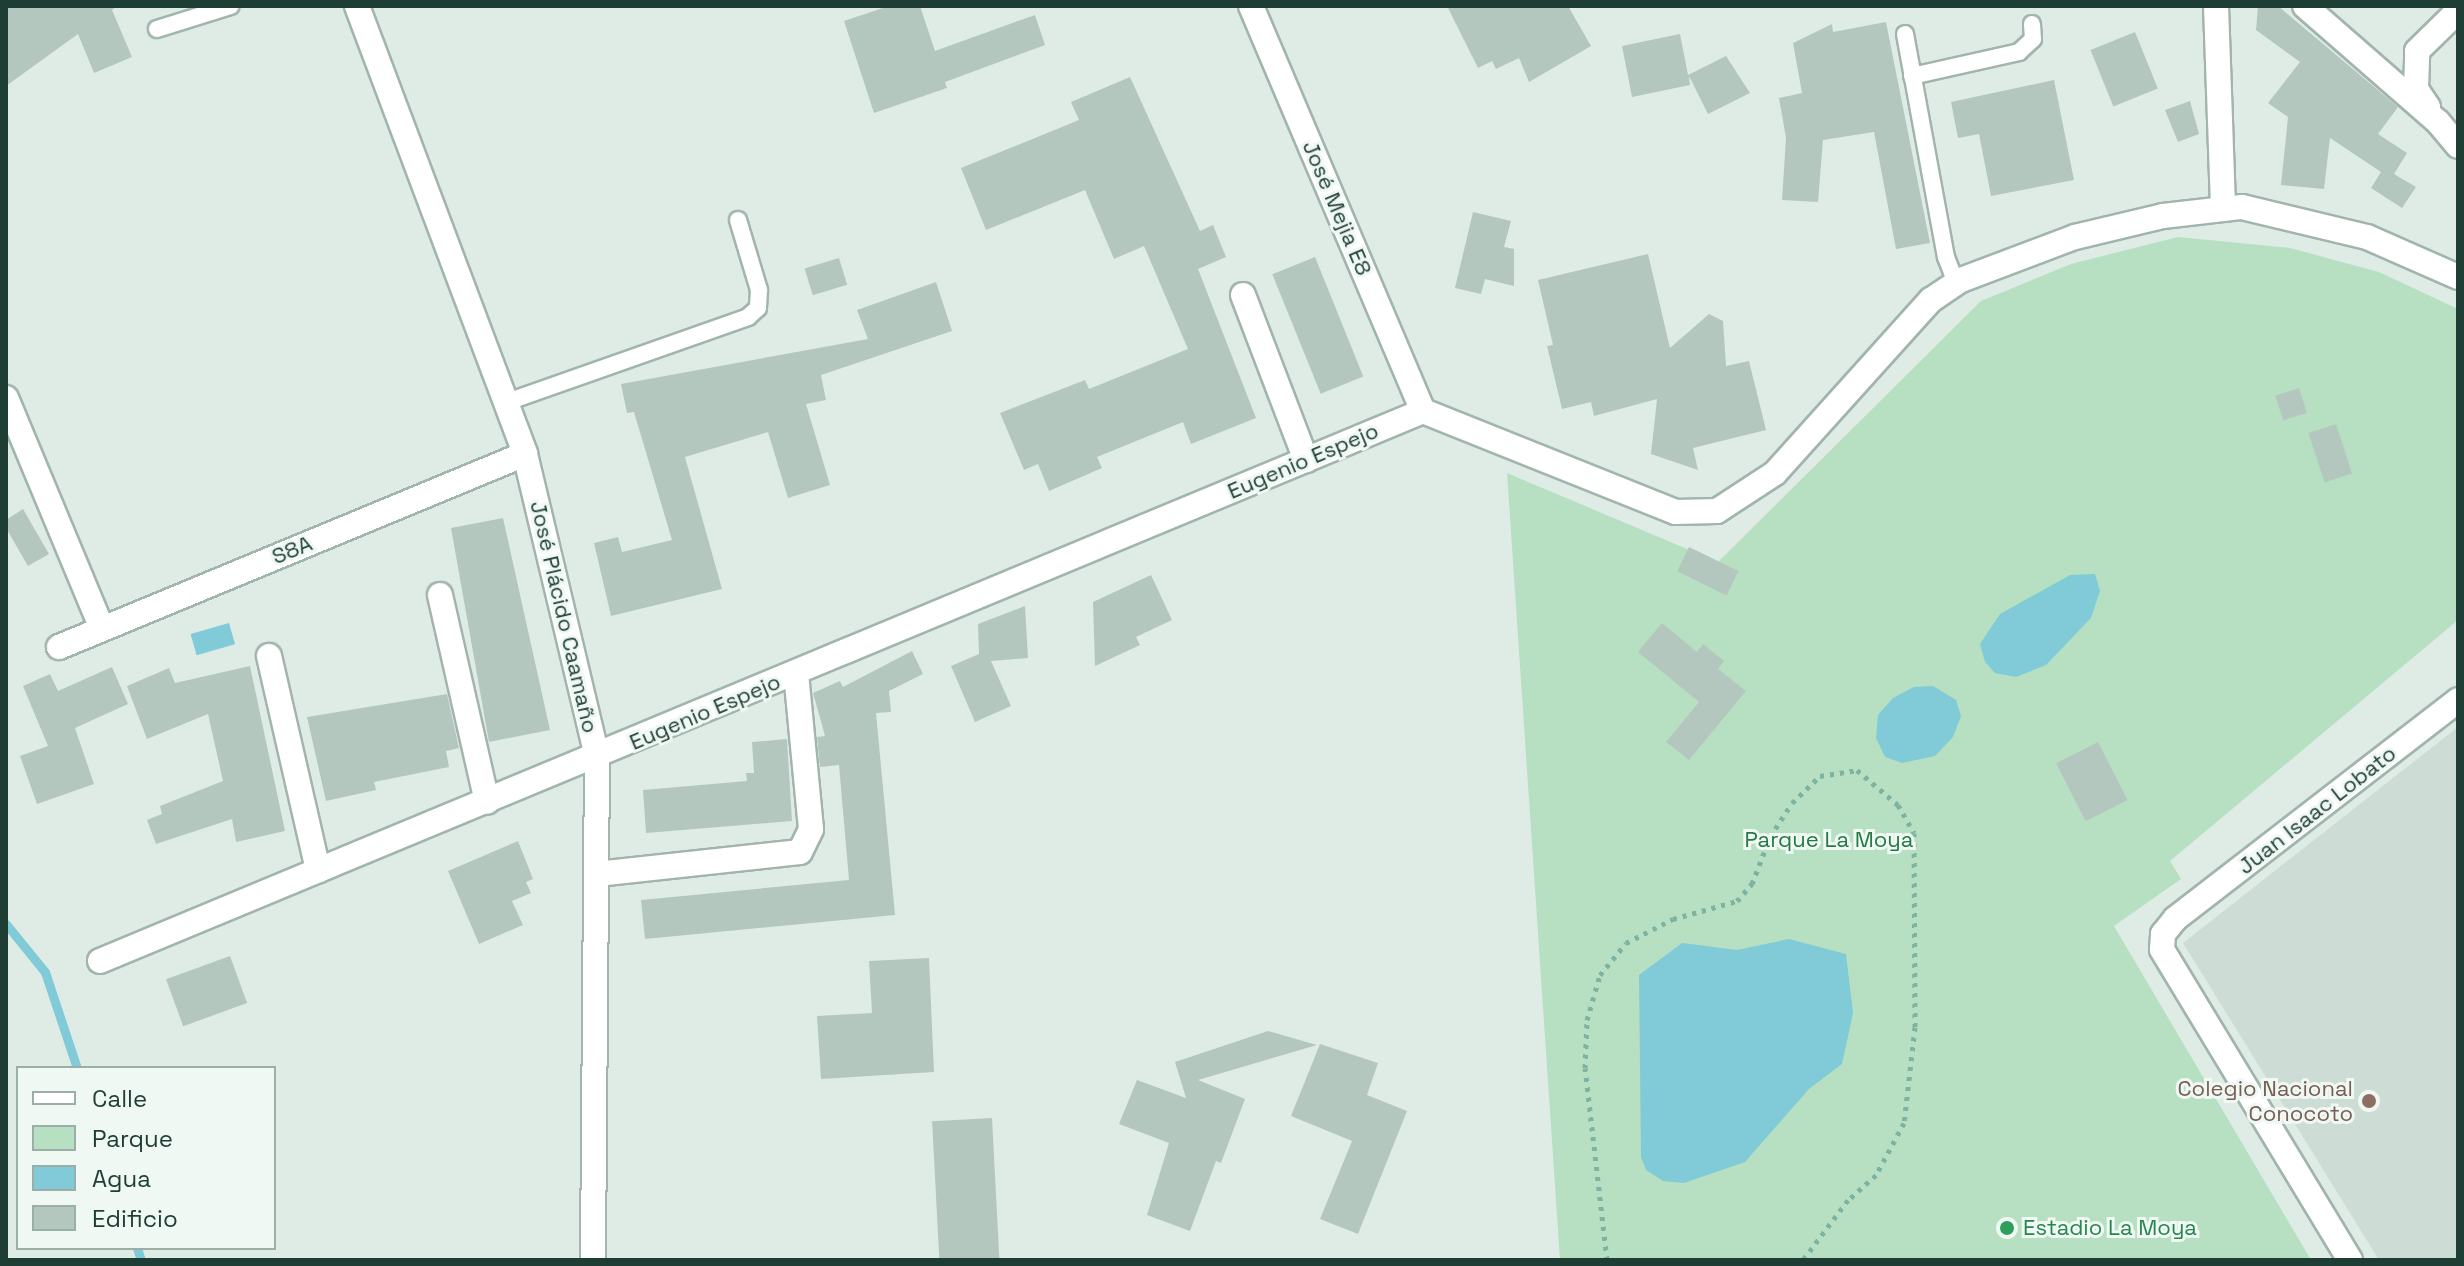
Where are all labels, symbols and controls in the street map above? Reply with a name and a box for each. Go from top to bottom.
street label: José Mejia E8 [1297,137,1377,279]
street label: Eugenio Espejo [1224,417,1382,505]
street label: José Plácido Caamaño [524,498,604,736]
street label: S8A [268,530,316,570]
street label: Eugenio Espejo [626,668,784,756]
street label: Juan Isaac Lobato [2233,740,2401,880]
park label: Parque La Moya [1745,827,1913,853]
legend [16,1066,276,1250]
place label: Colegio Nacional Conocoto [2177,1075,2353,1126]
text: Calle [92,1083,147,1114]
marker: Colegio Nacional Conocoto [2360,1092,2378,1110]
text: Parque [92,1123,173,1154]
text: Agua [92,1163,151,1194]
text: Edificio [92,1203,178,1234]
place label: Estadio La Moya [2023,1215,2197,1241]
marker: Estadio La Moya [1998,1219,2016,1237]

